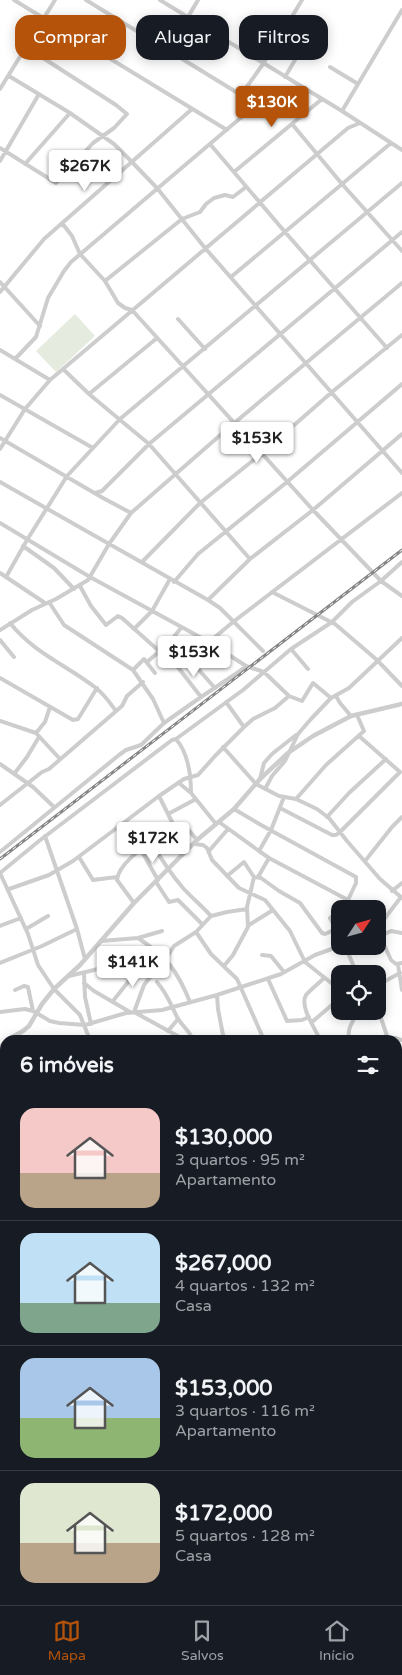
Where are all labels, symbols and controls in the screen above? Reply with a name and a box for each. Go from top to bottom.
chip: Comprar [15,15,126,60]
chip: Alugar [136,15,229,60]
chip: Filtros [239,15,328,60]
pin: $130K [237,86,307,128]
text: $130K [247,92,297,112]
pin: $267K [50,150,120,192]
text: $267K [60,156,110,176]
pin: $153K [222,422,292,464]
text: $153K [232,428,282,448]
pin: $153K [159,636,229,678]
text: $153K [169,642,219,662]
pin: $172K [118,822,188,864]
text: $172K [128,828,178,848]
north arrow [331,900,386,955]
map controls [331,900,386,1020]
pin: $141K [98,946,168,988]
text: $141K [108,952,158,972]
button: locate [331,965,386,1020]
icon: filters [354,1051,382,1079]
text: 6 imóveis [20,1053,114,1078]
text: $130,000 [175,1125,273,1150]
icon: home [60,1128,120,1188]
text: 3 quartos · 95 m² [175,1150,305,1170]
text: Apartamento [175,1170,276,1190]
text: $267,000 [175,1251,271,1276]
icon: home [60,1253,120,1313]
text: 4 quartos · 132 m² [175,1276,315,1296]
text: Casa [175,1296,212,1316]
text: $153,000 [175,1376,273,1401]
icon: home [60,1378,120,1438]
text: 3 quartos · 116 m² [175,1401,315,1421]
text: Apartamento [175,1421,276,1441]
text: $172,000 [175,1501,273,1526]
icon: home [60,1503,120,1563]
text: 5 quartos · 128 m² [175,1526,315,1546]
text: Casa [175,1546,212,1566]
tab: Mapa [48,1617,86,1664]
tab: Salvos [181,1617,224,1664]
tab: Início [319,1617,354,1664]

